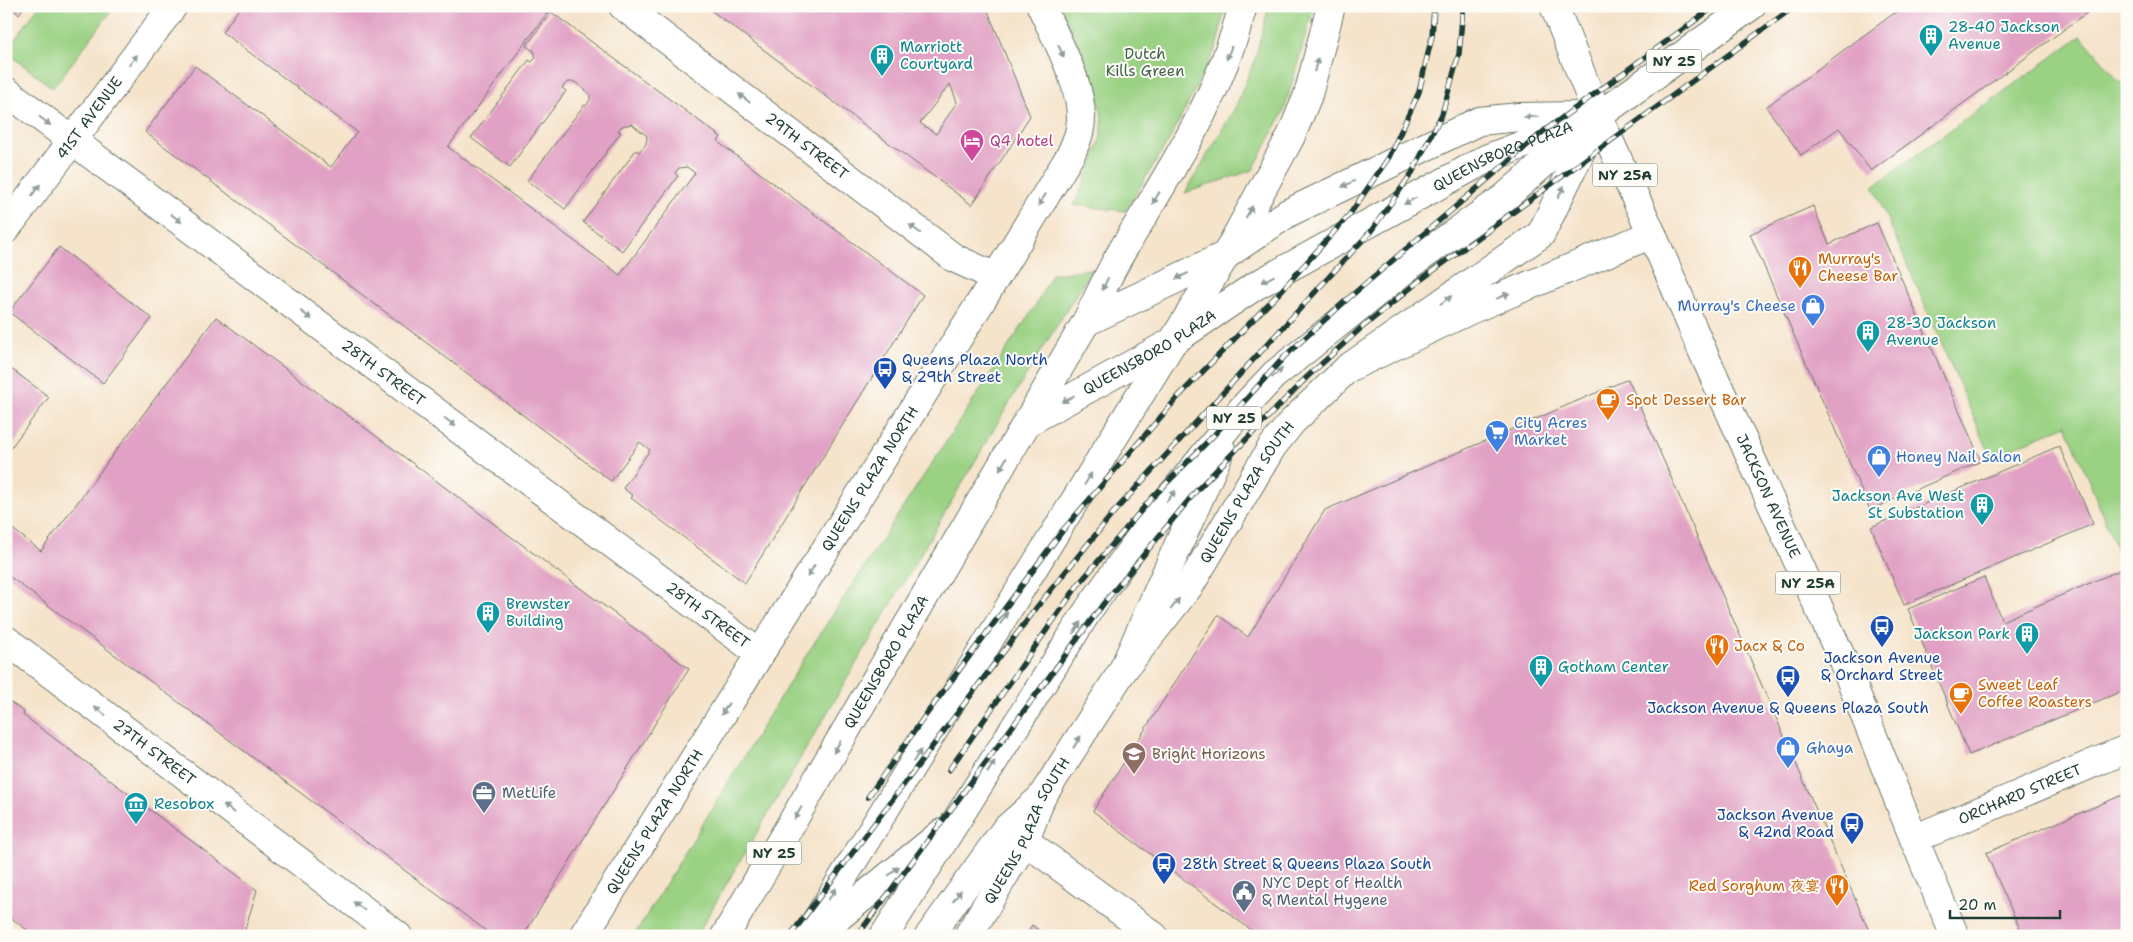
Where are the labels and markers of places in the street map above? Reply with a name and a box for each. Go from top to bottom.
place label: 28-40 Jackson Avenue [1948,17,2060,54]
building icon: 28-40 Jackson Avenue [1918,23,1944,57]
place label: Marriott Courtyard [900,37,973,74]
building icon: Marriott Courtyard [869,43,895,77]
hotel icon: Q4 hotel [959,128,985,162]
place label: Q4 hotel [990,131,1054,151]
place label: Murray's Cheese Bar [1818,249,1898,286]
restaurant icon: Murray's Cheese Bar [1787,255,1813,289]
shop icon: Murray's Cheese [1800,293,1826,327]
place label: Murray's Cheese [1677,296,1796,316]
place label: 28-30 Jackson Avenue [1886,313,1996,350]
building icon: 28-30 Jackson Avenue [1855,319,1881,353]
place label: Queens Plaza North & 29th Street [902,350,1048,387]
bus stop icon: Queens Plaza North & 29th Street [872,356,898,390]
cafe icon: Spot Dessert Bar [1595,387,1621,421]
place label: Spot Dessert Bar [1626,390,1747,410]
place label: City Acres Market [1514,413,1587,450]
supermarket icon: City Acres Market [1484,419,1510,453]
shop icon: Honey Nail Salon [1866,444,1892,478]
place label: Honey Nail Salon [1896,447,2021,467]
place label: Jackson Ave West St Substation [1832,486,1964,523]
building icon: Jackson Ave West St Substation [1969,492,1995,526]
place label: Brewster Building [506,594,571,631]
building icon: Brewster Building [475,600,501,634]
bus stop icon: Jackson Avenue & Orchard Street [1869,614,1895,648]
building icon: Jackson Park [2014,621,2040,655]
place label: Jackson Park [1913,624,2010,644]
restaurant icon: Jacx & Co [1704,633,1730,667]
place label: Jacx & Co [1734,636,1805,656]
place label: Jackson Avenue & Orchard Street [1821,648,1943,685]
building icon: Gotham Center [1528,654,1554,688]
place label: Gotham Center [1558,657,1669,677]
bus stop icon: Jackson Avenue & Queens Plaza South [1775,664,1801,698]
place label: Sweet Leaf Coffee Roasters [1978,675,2092,712]
cafe icon: Sweet Leaf Coffee Roasters [1948,681,1974,715]
place label: Jackson Avenue & Queens Plaza South [1647,698,1929,718]
shop icon: Ghaya [1775,735,1801,769]
place label: Ghaya [1806,738,1854,758]
school or university icon: Bright Horizons [1121,741,1147,775]
place label: Bright Horizons [1152,744,1266,764]
office icon: MetLife [471,780,497,814]
place label: MetLife [502,783,556,803]
museum icon: Resobox [123,791,149,825]
place label: Resobox [154,794,214,814]
place label: Jackson Avenue & 42nd Road [1717,805,1834,842]
bus stop icon: Jackson Avenue & 42nd Road [1839,811,1865,845]
bus stop icon: 28th Street & Queens Plaza South [1151,851,1177,885]
place label: 28th Street & Queens Plaza South [1182,854,1432,874]
place label: NYC Dept of Health & Mental Hygene [1262,873,1403,910]
restaurant icon: Red Sorghum 夜宴 [1824,873,1850,907]
place label: Red Sorghum 夜宴 [1689,876,1820,896]
public building icon: NYC Dept of Health & Mental Hygene [1231,879,1257,913]

